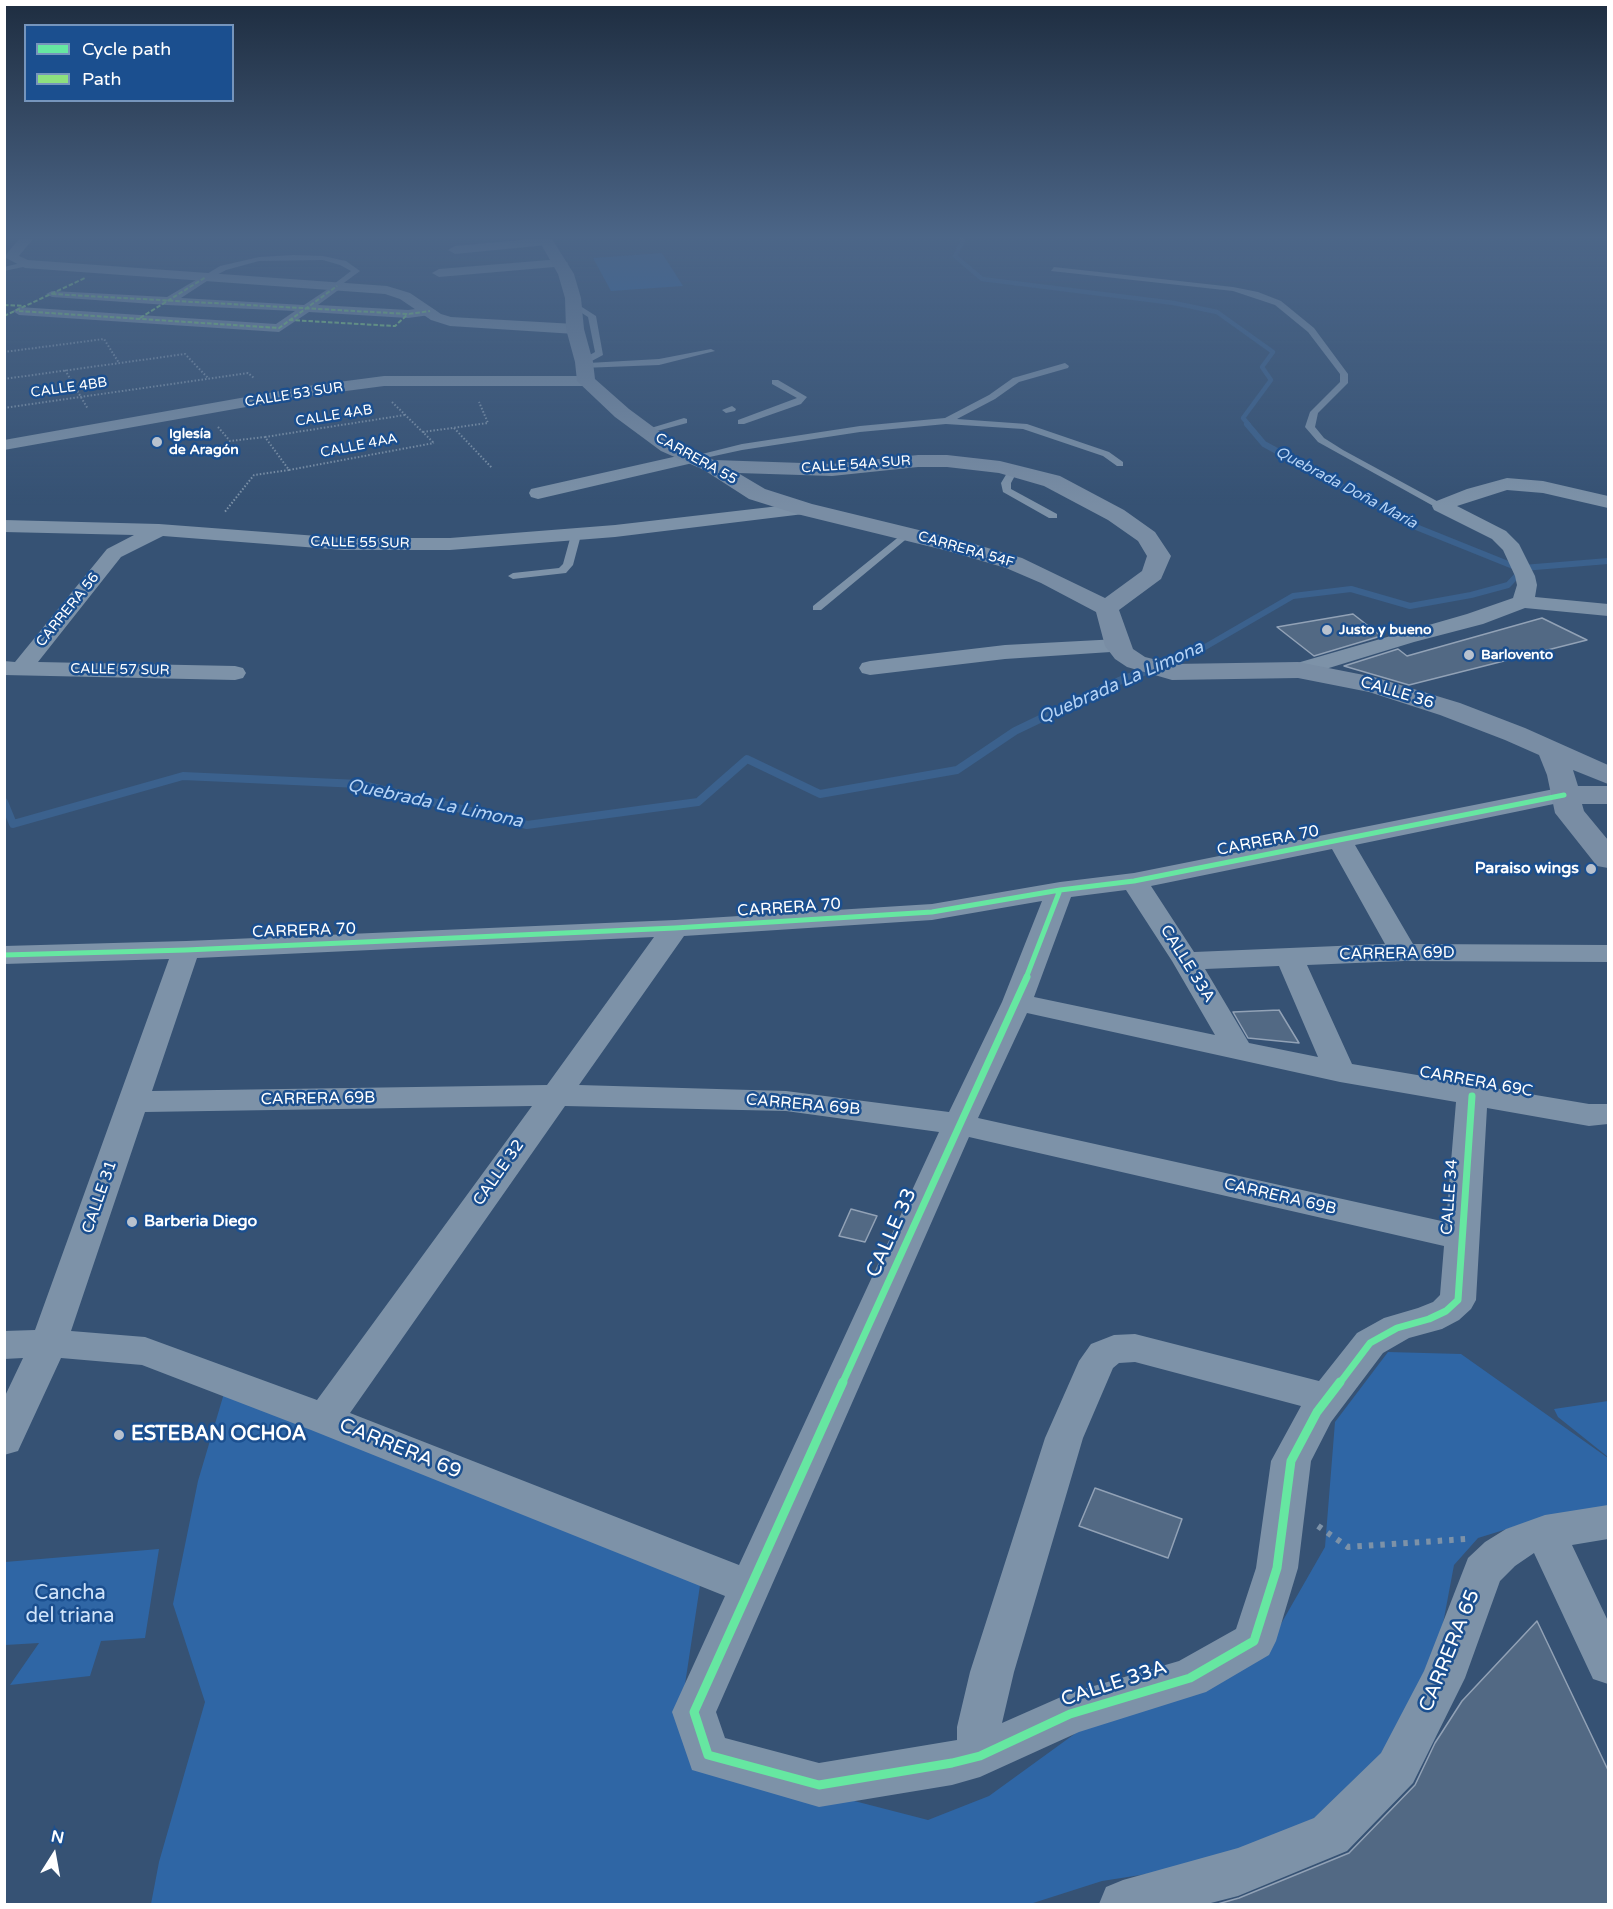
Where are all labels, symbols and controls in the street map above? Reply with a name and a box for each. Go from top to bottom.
legend [24,24,234,102]
text: Cycle path [82,38,171,60]
text: Path [82,68,121,90]
street label: CALLE 4BB [30,374,108,402]
street label: CALLE 53 SUR [244,379,344,411]
street label: CALLE 4AB [294,402,374,430]
place label: Iglesía de Aragón [169,426,239,458]
street label: CALLE 4AA [319,430,399,462]
street label: CARRERA 55 [652,430,740,488]
marker: Iglesía de Aragón [150,435,164,449]
water label: Quebrada Doña María [1272,443,1420,533]
street label: CALLE 54A SUR [801,453,911,477]
street label: CARRERA 54F [916,528,1016,572]
street label: CALLE 55 SUR [310,534,410,552]
street label: CARRERA 56 [33,569,103,651]
place label: Justo y bueno [1339,622,1432,638]
marker: Justo y bueno [1320,623,1334,637]
water label: Quebrada La Limona [1035,637,1207,729]
place label: Barlovento [1481,647,1553,663]
marker: Barlovento [1462,648,1476,662]
street label: CALLE 57 SUR [70,661,170,679]
street label: CALLE 36 [1358,673,1436,713]
water label: Quebrada La Limona [345,775,525,833]
street label: CARRERA 70 [1215,822,1321,860]
place label: Paraiso wings [1475,859,1579,879]
marker: Paraiso wings [1584,862,1598,876]
street label: CARRERA 70 [737,895,841,921]
street label: CARRERA 70 [252,920,356,942]
street label: CALLE 33A [1156,922,1218,1006]
street label: CARRERA 69D [1339,943,1455,965]
street label: CARRERA 69C [1418,1063,1534,1101]
street label: CARRERA 69B [260,1088,376,1110]
street label: CARRERA 69B [745,1090,861,1120]
street label: CALLE 32 [469,1136,529,1210]
street label: CALLE 31 [79,1158,121,1236]
street label: CALLE 34 [1438,1158,1462,1236]
street label: CARRERA 69B [1222,1175,1338,1219]
street label: CALLE 33 [862,1185,922,1281]
place label: Barberia Diego [144,1212,257,1232]
marker: Barberia Diego [125,1215,139,1229]
street label: CARRERA 69 [335,1414,465,1484]
place label: ESTEBAN OCHOA [131,1423,306,1447]
marker: ESTEBAN OCHOA [112,1428,126,1442]
park label: Cancha del triana [25,1582,115,1629]
street label: CARRERA 65 [1415,1586,1485,1716]
street label: CALLE 33A [1058,1656,1170,1712]
north arrow [24,1825,84,1885]
text: N [49,1826,66,1848]

